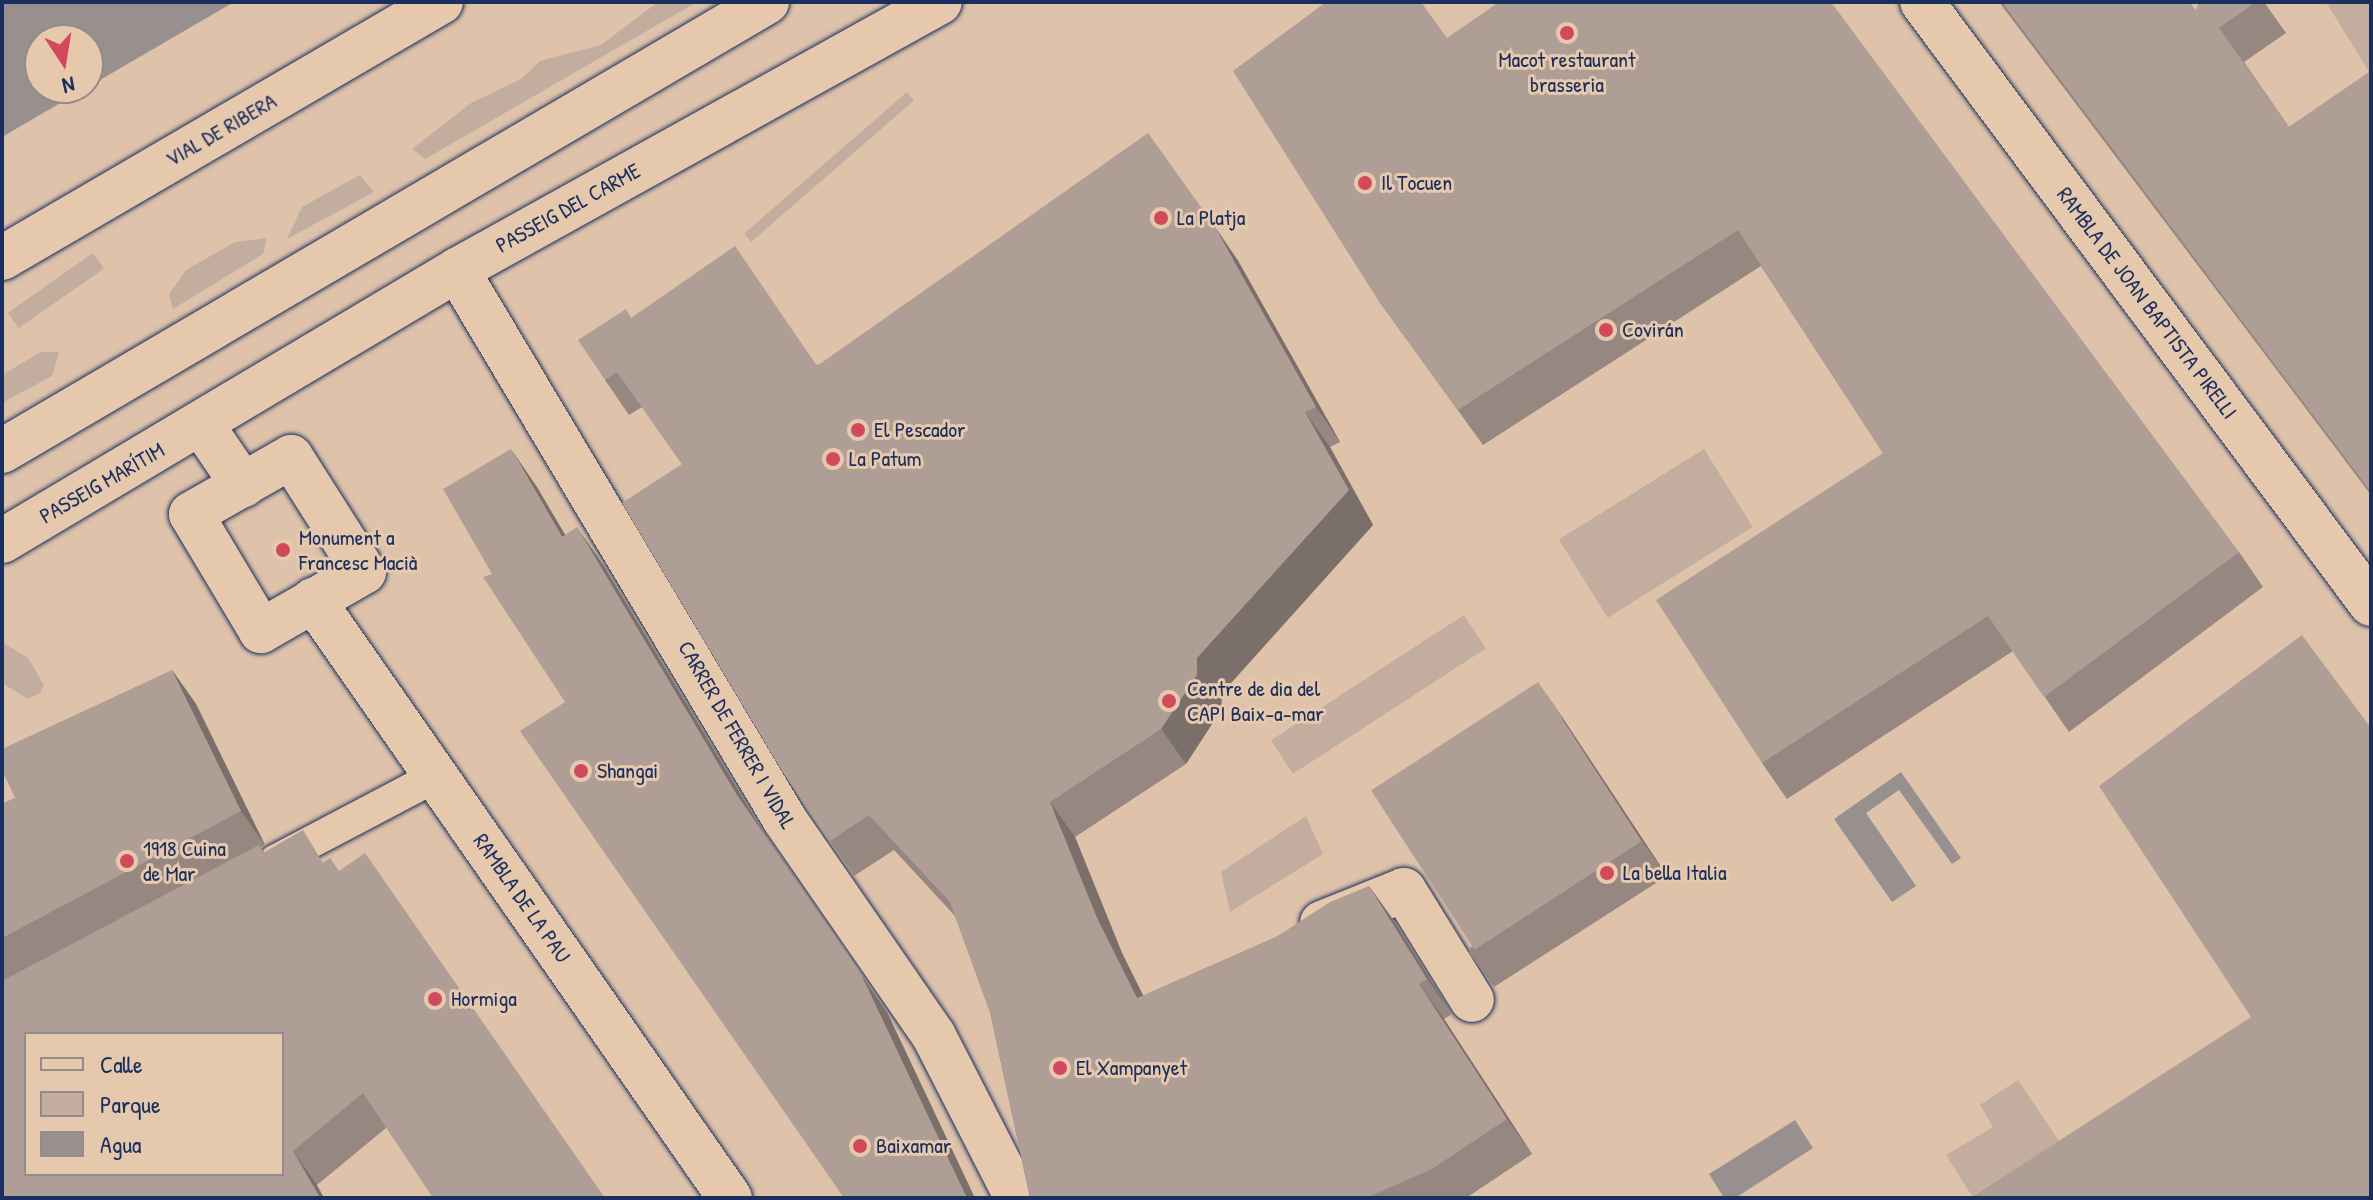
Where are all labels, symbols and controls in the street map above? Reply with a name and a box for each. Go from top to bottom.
north arrow [24,24,104,104]
marker: Macot restaurant brasseria [1558,24,1576,42]
place label: Macot restaurant brasseria [1498,46,1636,98]
text: N [60,70,77,101]
street label: VIAL DE RIBERA [161,88,281,172]
street label: PASSEIG DEL CARME [491,157,645,259]
place label: Il Tocuen [1381,170,1452,196]
marker: Il Tocuen [1356,174,1374,192]
street label: RAMBLA DE JOAN BAPTISTA PIRELLI [2051,182,2243,424]
place label: La Platja [1177,205,1245,231]
marker: La Platja [1152,209,1170,227]
place label: Covirán [1622,317,1684,343]
marker: Covirán [1597,321,1615,339]
place label: El Pescador [874,417,966,443]
marker: El Pescador [849,421,867,439]
street label: PASSEIG MARÍTIM [35,437,169,529]
place label: La Patum [849,446,921,472]
marker: La Patum [824,450,842,468]
place label: Monument a Francesc Macià [299,524,417,576]
marker: Monument a Francesc Macià [274,541,292,559]
street label: CARRER DE FERRER I VIDAL [672,636,802,834]
place label: Centre de dia del CAPI Baix-a-mar [1187,675,1324,726]
marker: Centre de dia del CAPI Baix-a-mar [1158,690,1180,712]
place label: Shangai [597,758,658,784]
marker: Shangai [572,762,590,780]
street label: RAMBLA DE LA PAU [468,828,576,968]
place label: 1918 Cuina de Mar [143,835,226,886]
marker: 1918 Cuina de Mar [118,852,136,870]
place label: La bella Italia [1623,860,1727,886]
marker: La bella Italia [1598,864,1616,882]
place label: Hormiga [451,986,517,1012]
marker: Hormiga [426,990,444,1008]
legend [24,1032,284,1176]
text: Calle [100,1048,142,1080]
place label: El Xampanyet [1076,1055,1187,1081]
marker: El Xampanyet [1051,1059,1069,1077]
text: Parque [100,1088,160,1120]
text: Agua [100,1128,141,1160]
place label: Baixamar [876,1133,951,1159]
marker: Baixamar [851,1137,869,1155]

